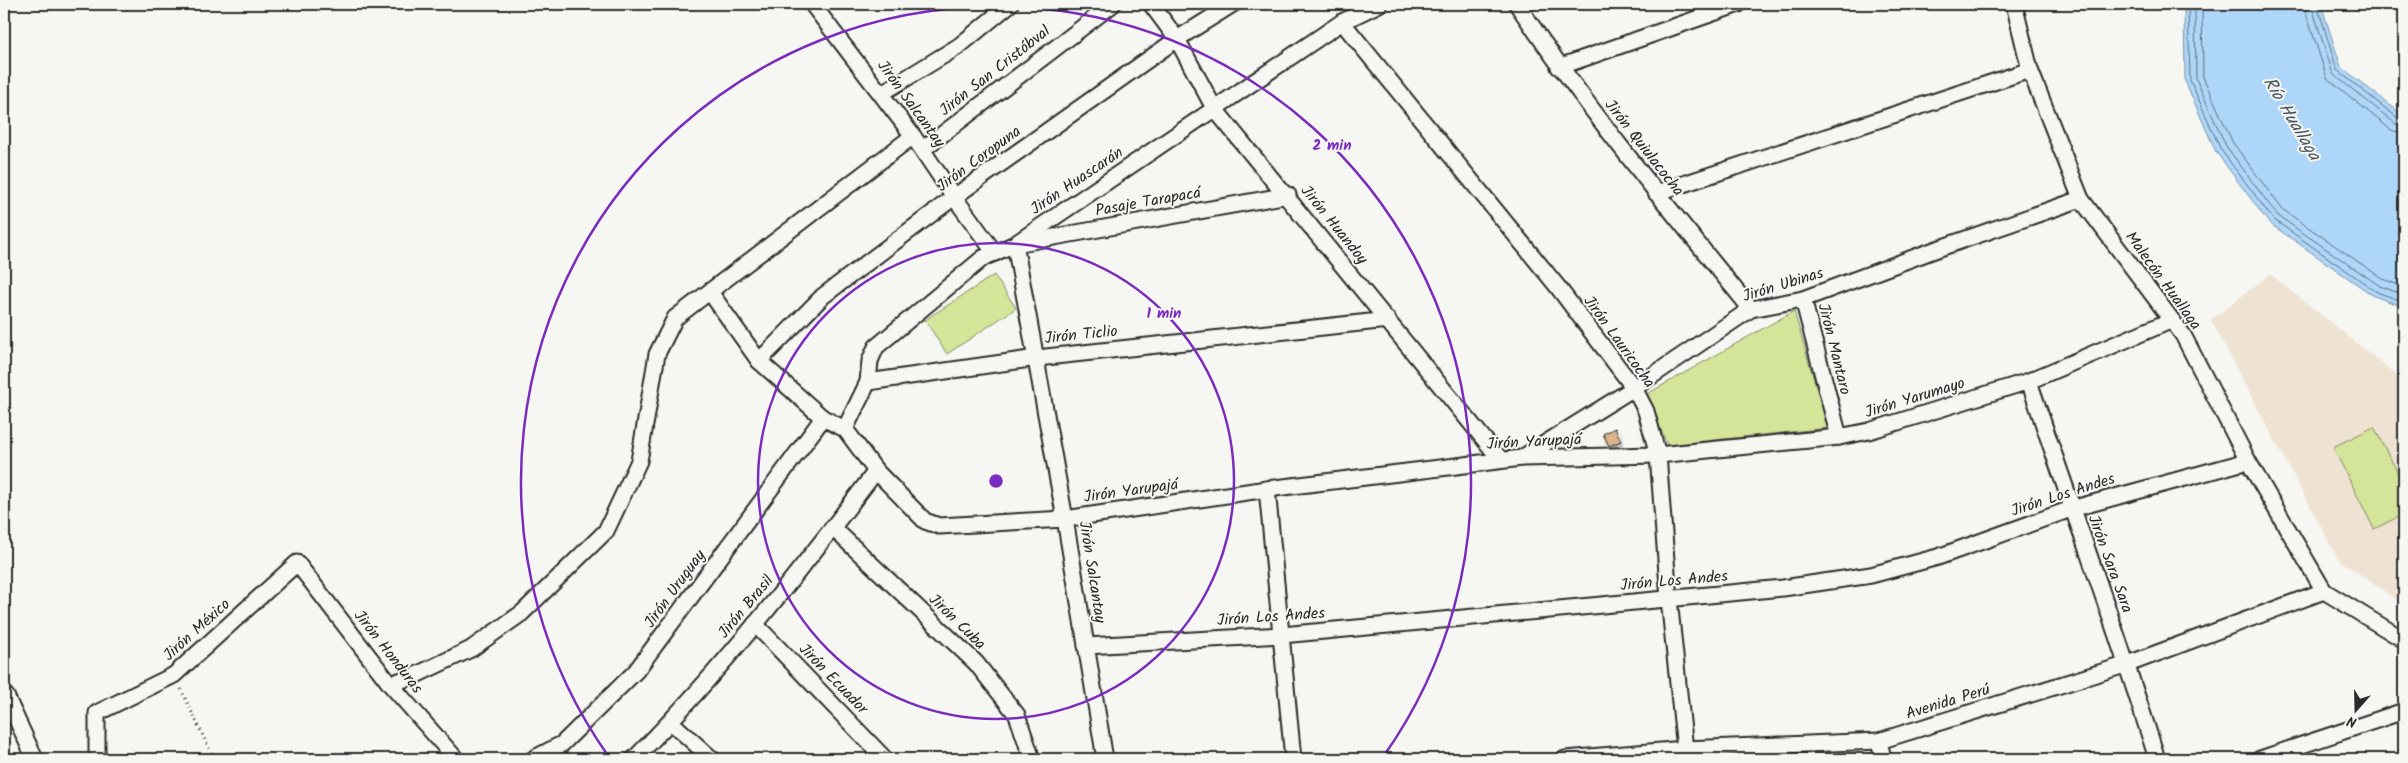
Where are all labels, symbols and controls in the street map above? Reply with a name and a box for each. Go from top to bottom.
street label: Jirón San Cristóbval [934,19,1056,122]
street label: Jirón Salcantay [871,55,952,153]
water label: Río Huallaga [2254,71,2328,168]
street label: Jirón Quiulacocha [1598,94,1690,202]
street label: Jirón Coropuna [931,120,1027,198]
text: 2 min [1312,134,1352,158]
street label: Jirón Huascarán [1025,141,1129,221]
street label: Pasaje Tarapacá [1093,180,1204,224]
street label: Jirón Huandoy [1294,180,1374,271]
street label: Malecón Huallaga [2119,226,2207,336]
street label: Jirón Ubinas [1739,261,1827,309]
street label: Jirón Lauricocha [1577,290,1661,394]
street label: Jirón Mantaro [1811,301,1857,397]
text: 1 min [1147,302,1181,326]
street label: Jirón Ticlio [1043,319,1119,351]
street label: Jirón Yarumayo [1862,371,1968,425]
street label: Jirón Yarupajá [1486,427,1584,457]
street label: Jirón Los Andes [2008,466,2119,524]
centre of rings [987,472,1005,490]
street label: Jirón Yarupajá [1082,472,1181,510]
street label: Jirón Sara Sara [2081,511,2139,617]
street label: Jirón Salcantay [1072,519,1112,625]
street label: Jirón Uruguay [638,544,712,633]
street label: Jirón Los Andes [1619,564,1729,598]
street label: Jirón Brasil [712,570,780,644]
street label: Jirón Cuba [922,588,992,656]
street label: Jirón México [158,593,236,667]
street label: Jirón Los Andes [1216,601,1326,633]
street label: Jirón Honduras [347,605,429,699]
street label: Jirón Ecuador [792,638,875,722]
street label: Avenida Perú [1903,677,1993,727]
north arrow [2330,686,2380,736]
text: N [2344,709,2360,733]

